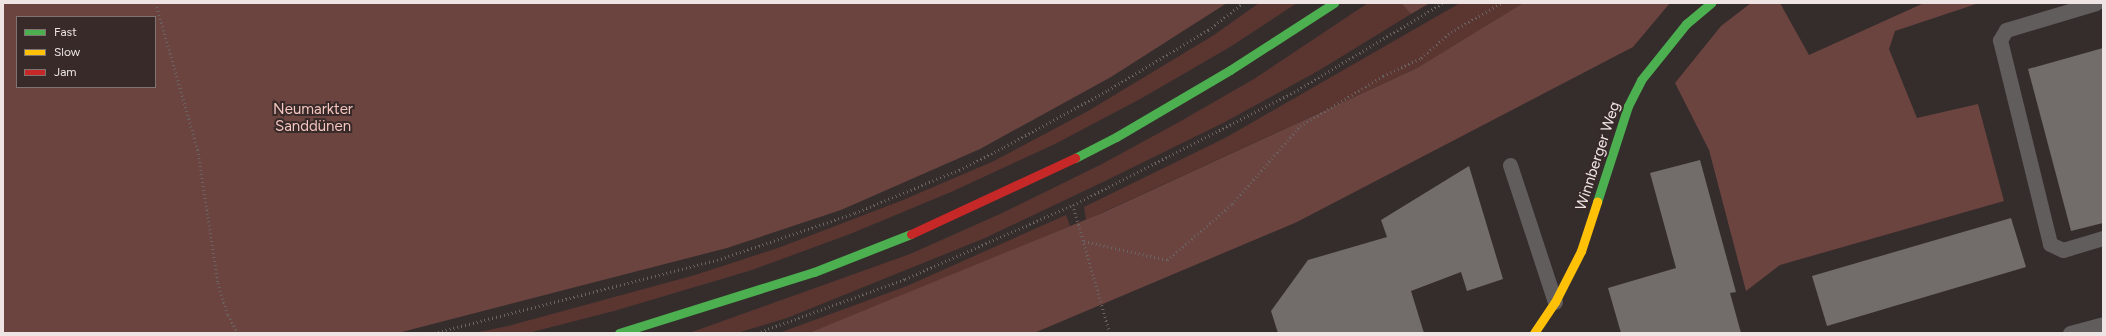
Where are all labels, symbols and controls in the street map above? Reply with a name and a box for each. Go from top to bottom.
legend [16,16,156,88]
text: Fast [54,25,77,39]
text: Slow [54,45,80,59]
text: Jam [54,65,77,79]
street label: Winnberger Weg [1572,99,1624,213]
park label: Neumarkter Sanddünen [273,100,353,135]

